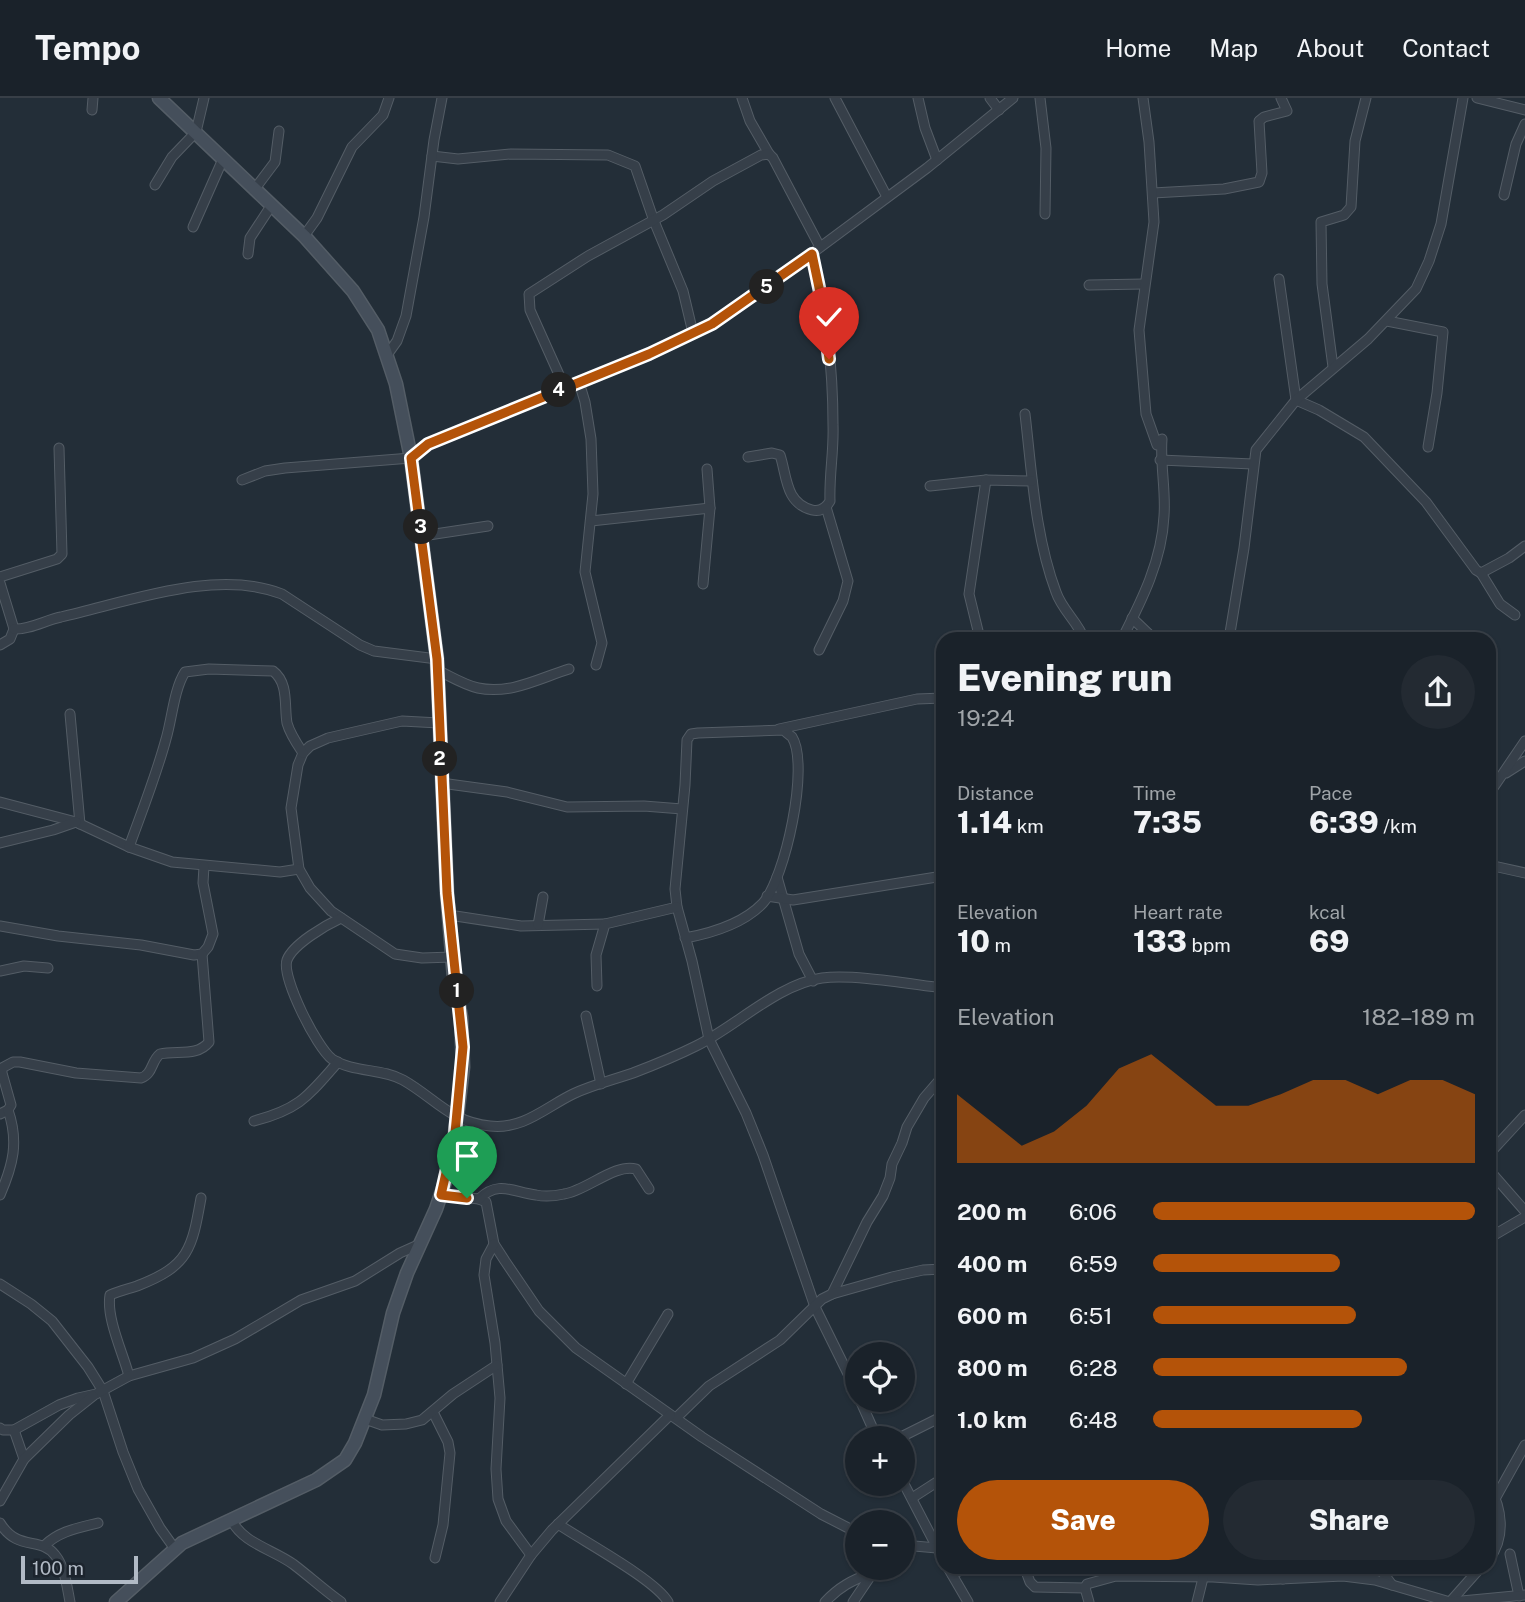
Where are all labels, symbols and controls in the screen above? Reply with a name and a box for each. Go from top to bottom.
text: Tempo [35,29,140,67]
text: Home [1105,34,1171,62]
text: Map [1209,34,1258,62]
text: About [1296,34,1364,62]
text: Contact [1402,34,1490,62]
pin: 5 [750,270,784,304]
text: 5 [760,275,773,297]
pin [799,287,859,359]
icon: check [810,298,848,336]
pin: 4 [542,372,576,408]
text: 4 [552,378,565,400]
pin: 3 [404,510,438,544]
text: 3 [414,515,427,537]
text: Evening run [957,655,1172,700]
button: share [1401,655,1475,729]
text: 19:24 [957,704,1015,731]
pin: 2 [422,742,458,776]
text: 2 [433,747,446,769]
text: Distance [957,782,1034,804]
text: Time [1133,782,1176,804]
text: Pace [1309,782,1352,804]
text: 1.14 [957,804,1012,840]
text: 7:35 [1133,804,1202,840]
text: 6:39 [1309,804,1379,840]
text: km [1012,815,1044,837]
text: /km [1379,815,1417,837]
text: Elevation [957,901,1038,923]
text: Heart rate [1133,901,1223,923]
text: kcal [1309,901,1346,923]
text: 10 [957,923,990,959]
text: 133 [1133,923,1187,959]
text: 69 [1309,923,1350,959]
text: m [990,934,1011,956]
text: bpm [1187,934,1231,956]
pin: 1 [440,974,475,1008]
text: 1 [452,979,461,1001]
text: Elevation [957,1003,1055,1030]
text: 182–189 m [1362,1003,1475,1030]
pin [437,1126,497,1198]
icon: arrive [448,1137,486,1175]
text: 200 m [957,1198,1027,1225]
text: 6:06 [1069,1198,1117,1225]
text: 400 m [957,1250,1027,1277]
text: 6:59 [1069,1250,1118,1277]
text: 600 m [957,1302,1027,1329]
text: 6:51 [1069,1302,1113,1329]
map controls [845,1342,915,1580]
button: locate [845,1342,915,1412]
text: 800 m [957,1354,1028,1381]
text: 6:28 [1069,1354,1118,1381]
text: 1.0 km [957,1406,1027,1433]
text: 6:48 [1069,1406,1118,1433]
button: + [845,1426,915,1496]
button: Save [957,1480,1209,1560]
button: Share [1223,1480,1475,1560]
button: − [845,1510,915,1580]
scale bar [21,1553,138,1585]
text: 100 m [32,1557,84,1579]

